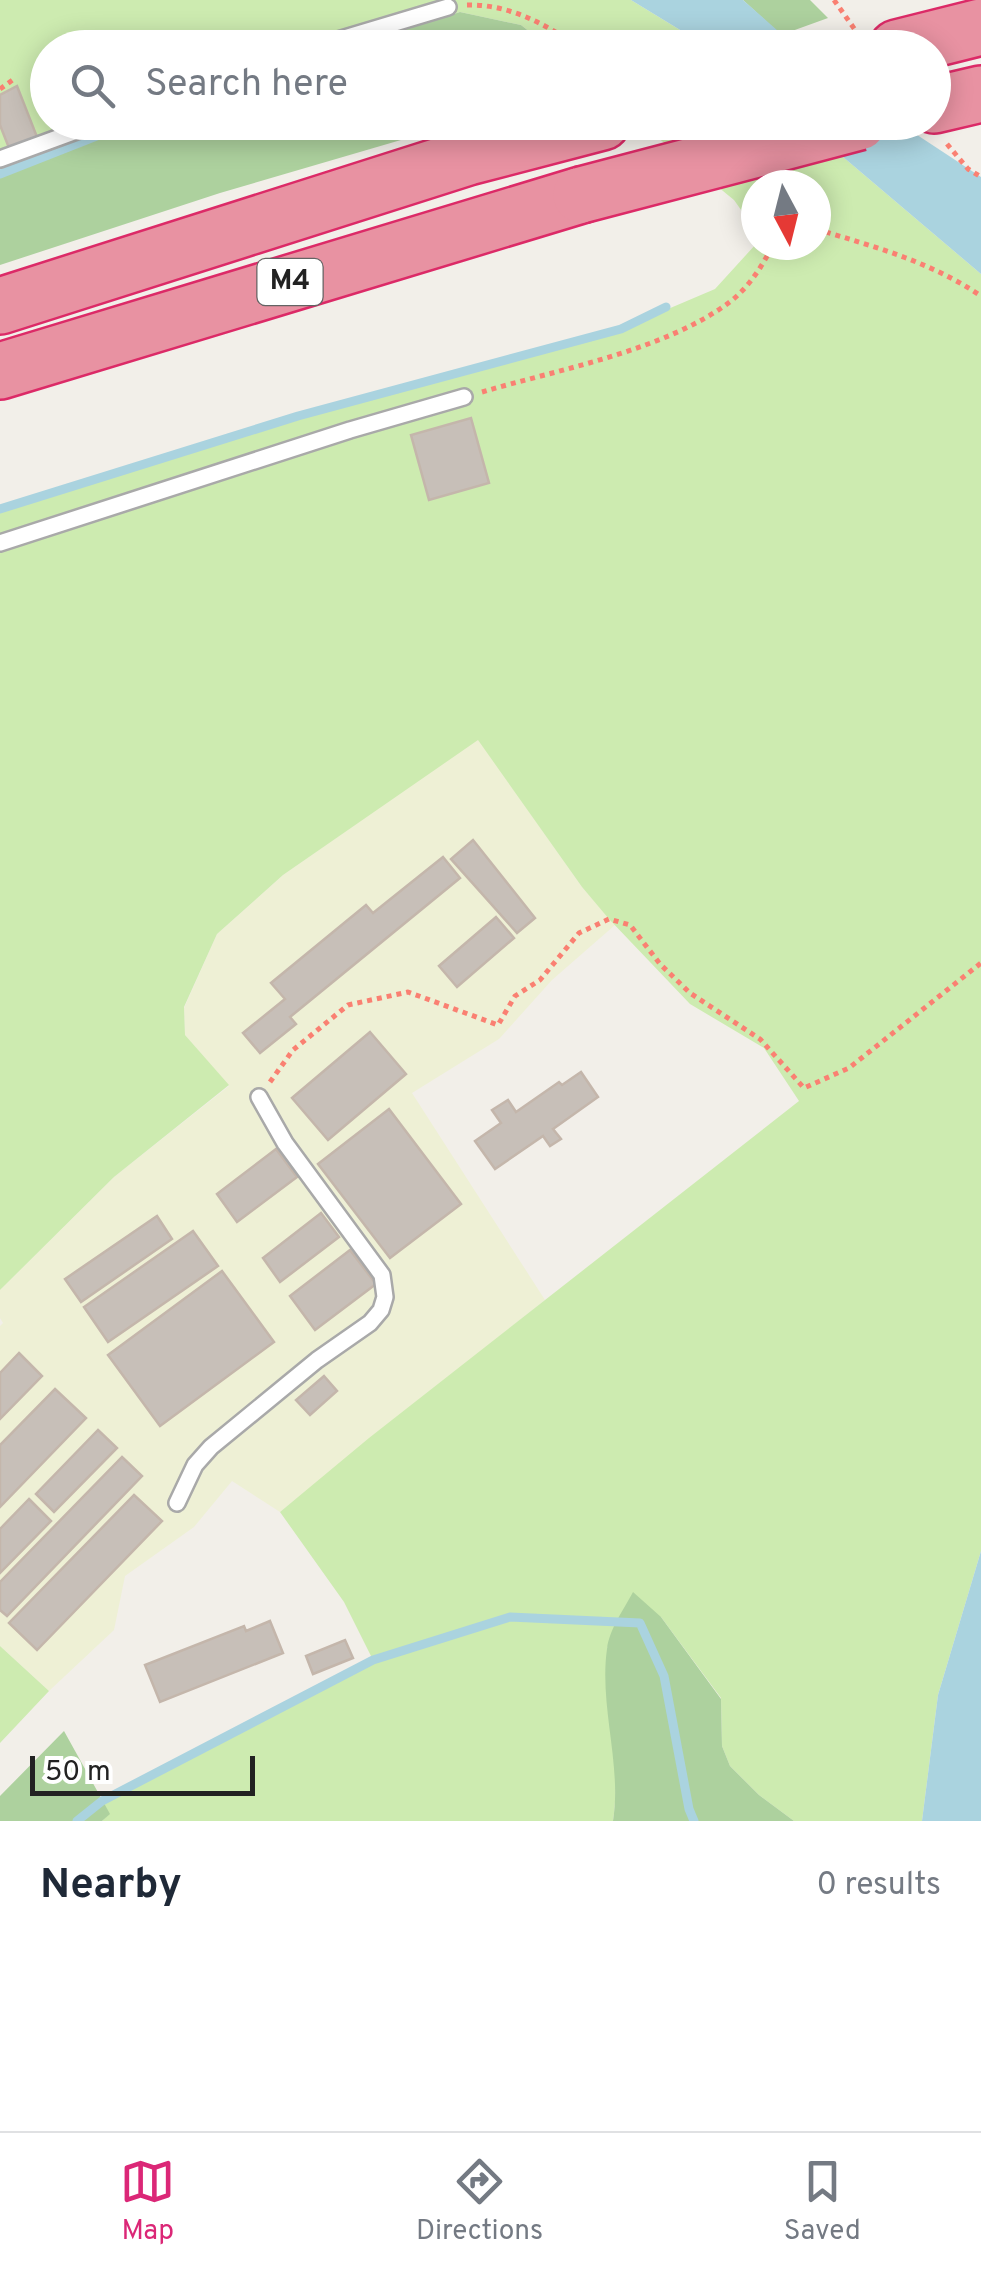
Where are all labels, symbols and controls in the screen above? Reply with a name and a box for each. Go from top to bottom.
search box [30,30,951,140]
icon: search [65,58,120,113]
text: Search here [145,61,348,110]
north arrow [741,170,831,260]
road number: M4 [258,259,322,305]
scale bar [30,1751,255,1796]
text: 50 m [45,1755,111,1791]
text: Nearby [40,1860,182,1913]
text: 0 results [816,1866,941,1906]
tab: Map [120,2154,175,2250]
tab: Directions [416,2154,543,2250]
tab: Saved [784,2154,861,2250]

